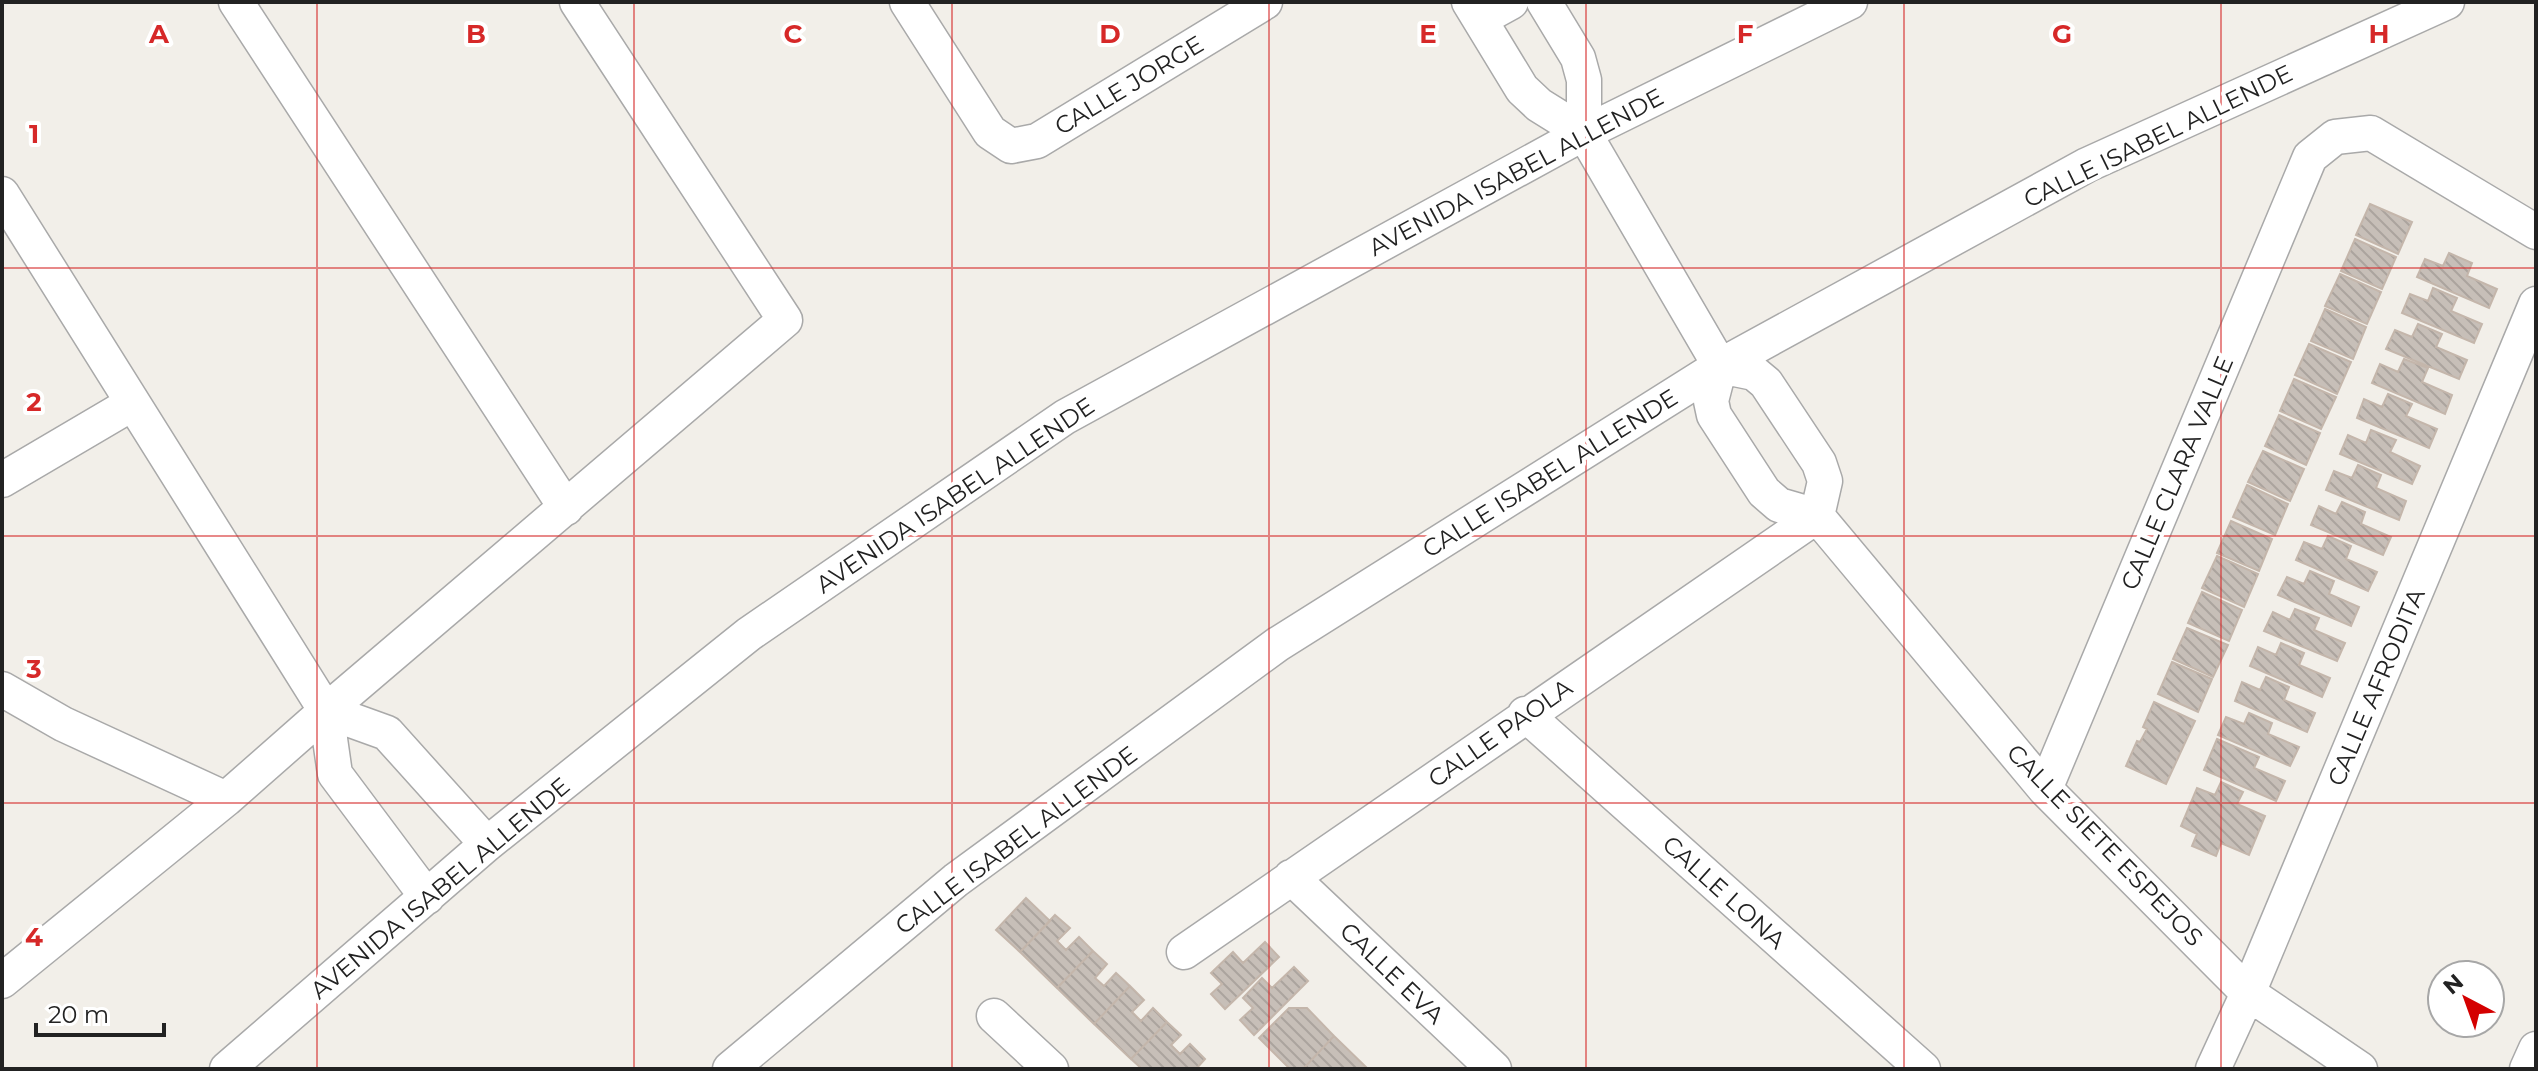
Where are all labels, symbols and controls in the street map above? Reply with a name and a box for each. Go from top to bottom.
text: A [148,18,170,50]
text: B [466,18,486,50]
text: C [784,18,803,50]
text: D [1099,18,1121,50]
text: E [1419,18,1437,50]
text: F [1737,18,1753,50]
text: G [2052,18,2072,50]
text: H [2368,18,2390,50]
street label: CALLE JORGE [1049,29,1209,141]
street label: CALLE ISABEL ALLENDE [2019,58,2297,214]
street label: AVENIDA ISABEL ALLENDE [1364,82,1668,262]
text: 1 [29,118,39,150]
street label: CALLE CLARA VALLE [2115,352,2239,594]
street label: CALLE ISABEL ALLENDE [1417,383,1683,563]
text: 2 [26,386,42,418]
street label: AVENIDA ISABEL ALLENDE [810,391,1100,599]
street label: CALLE AFRODITA [2321,583,2431,790]
text: 3 [25,653,42,685]
street label: CALLE PAOLA [1422,672,1578,793]
street label: CALLE SIETE ESPEJOS [2001,738,2209,952]
street label: CALLE ISABEL ALLENDE [889,740,1143,940]
street label: AVENIDA ISABEL ALLENDE [305,771,575,1005]
street label: CALLE LONA [1657,829,1792,955]
street label: CALLE EVA [1334,916,1451,1030]
text: 4 [25,921,43,953]
north arrow [2426,959,2506,1039]
text: N [2438,968,2469,1000]
scale bar [36,987,164,1037]
text: 20 m [48,1000,109,1029]

